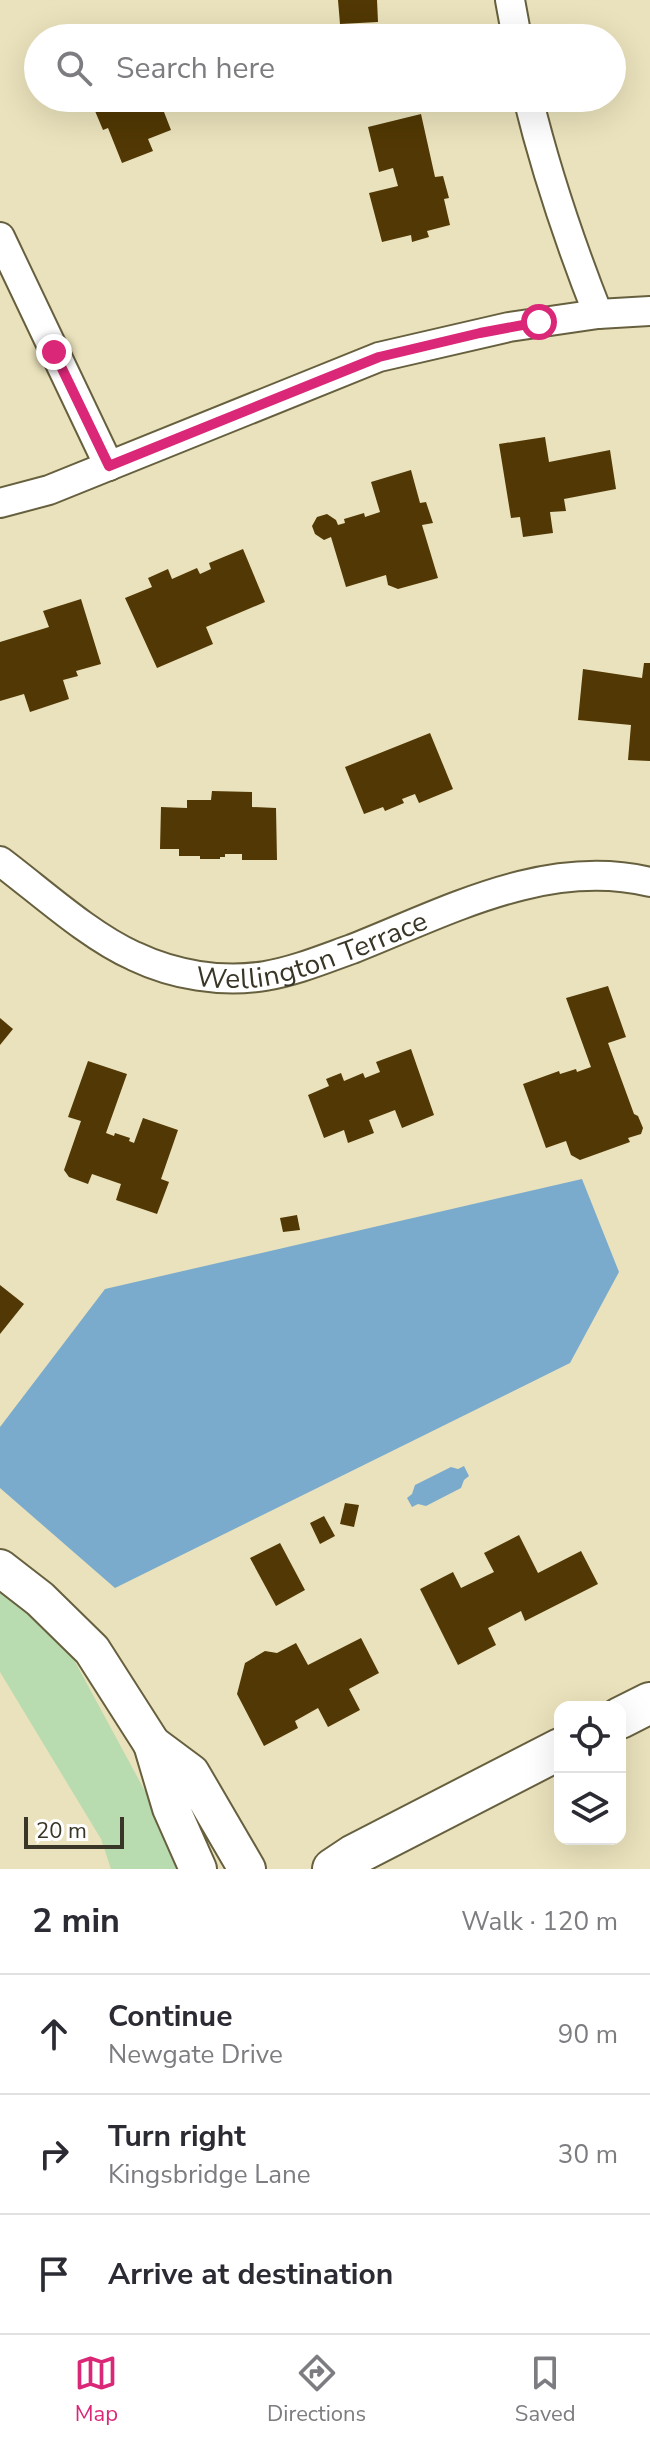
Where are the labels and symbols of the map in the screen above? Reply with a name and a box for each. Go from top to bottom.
route start [521,304,557,340]
route end [36,334,72,370]
street label: Wellington Terrace [194,902,433,999]
scale bar [24,1813,124,1849]

